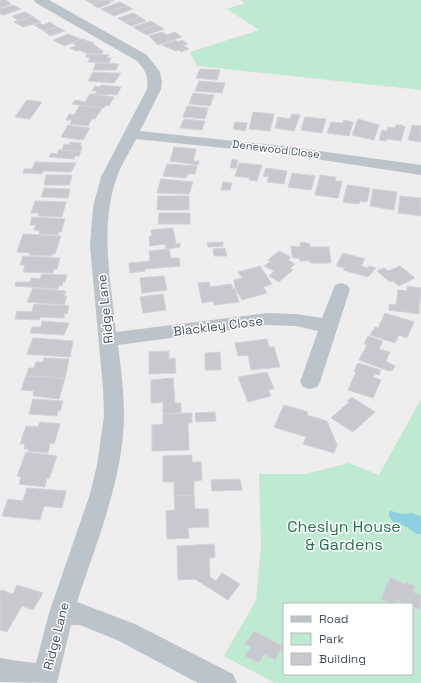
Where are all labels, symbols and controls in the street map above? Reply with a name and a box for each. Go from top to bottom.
street label: Denewood Close [231,137,321,161]
street label: Ridge Lane [93,274,117,344]
street label: Blackley Close [172,312,264,340]
park label: Cheslyn House & Gardens [287,516,401,555]
street label: Ridge Lane [39,600,73,672]
legend [283,603,413,675]
text: Road [319,611,348,627]
text: Park [319,631,344,647]
text: Building [319,651,366,667]

